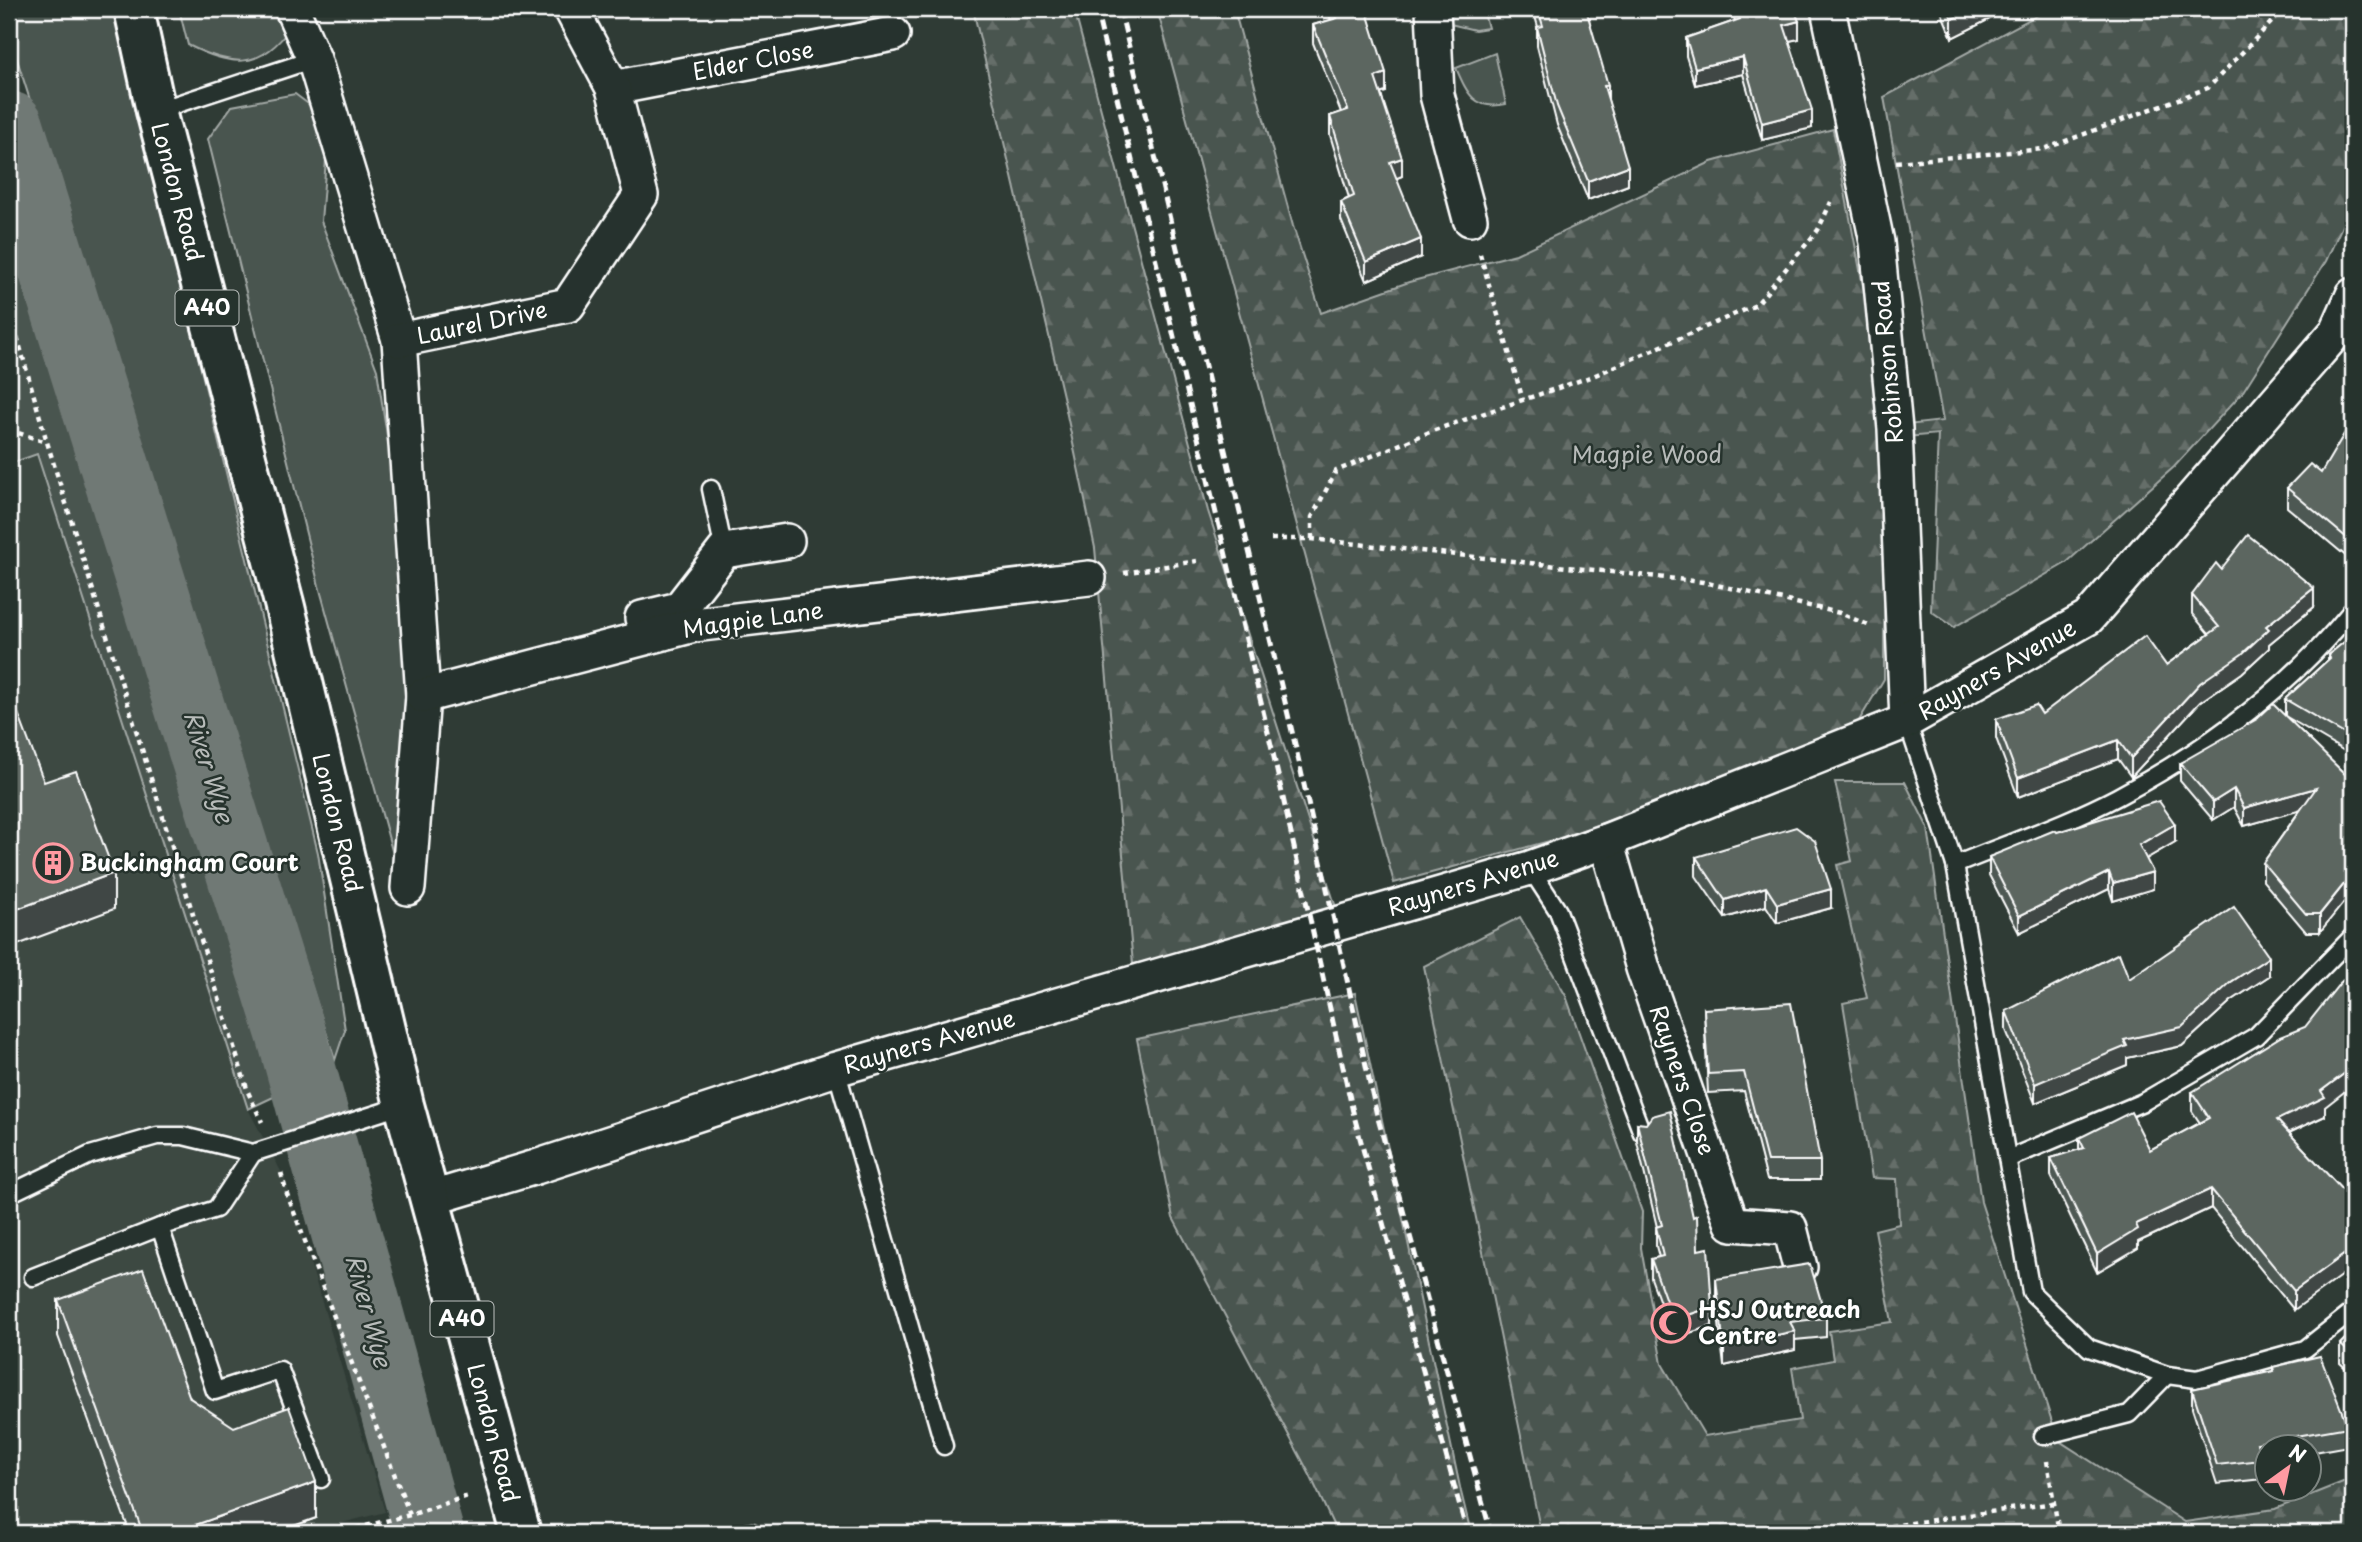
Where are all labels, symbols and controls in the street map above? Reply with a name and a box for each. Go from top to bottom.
street label: Elder Close [689,31,816,88]
street label: London Road [143,118,214,265]
street label: Robinson Road [1862,279,1911,445]
road number: A40 [176,290,238,326]
street label: Laurel Drive [413,291,550,352]
park label: Magpie Wood [1572,436,1722,471]
street label: Magpie Lane [680,591,825,646]
street label: Rayners Avenue [1911,609,2082,728]
water label: River Wye [176,706,244,828]
street label: London Road [304,749,373,896]
street label: Rayners Avenue [1383,839,1563,924]
building icon: Buckingham Court [32,842,74,884]
place label: Buckingham Court [80,844,299,879]
street label: Rayners Avenue [838,999,1019,1082]
street label: Rayners Close [1641,1000,1725,1159]
water label: River Wye [338,1250,403,1372]
place label: HSJ Outreach Centre [1698,1291,1861,1352]
road number: A40 [430,1302,494,1336]
mosque icon: HSJ Outreach Centre [1650,1302,1692,1344]
street label: London Road [459,1359,530,1506]
north arrow [2254,1434,2324,1504]
text: N [2284,1437,2312,1469]

